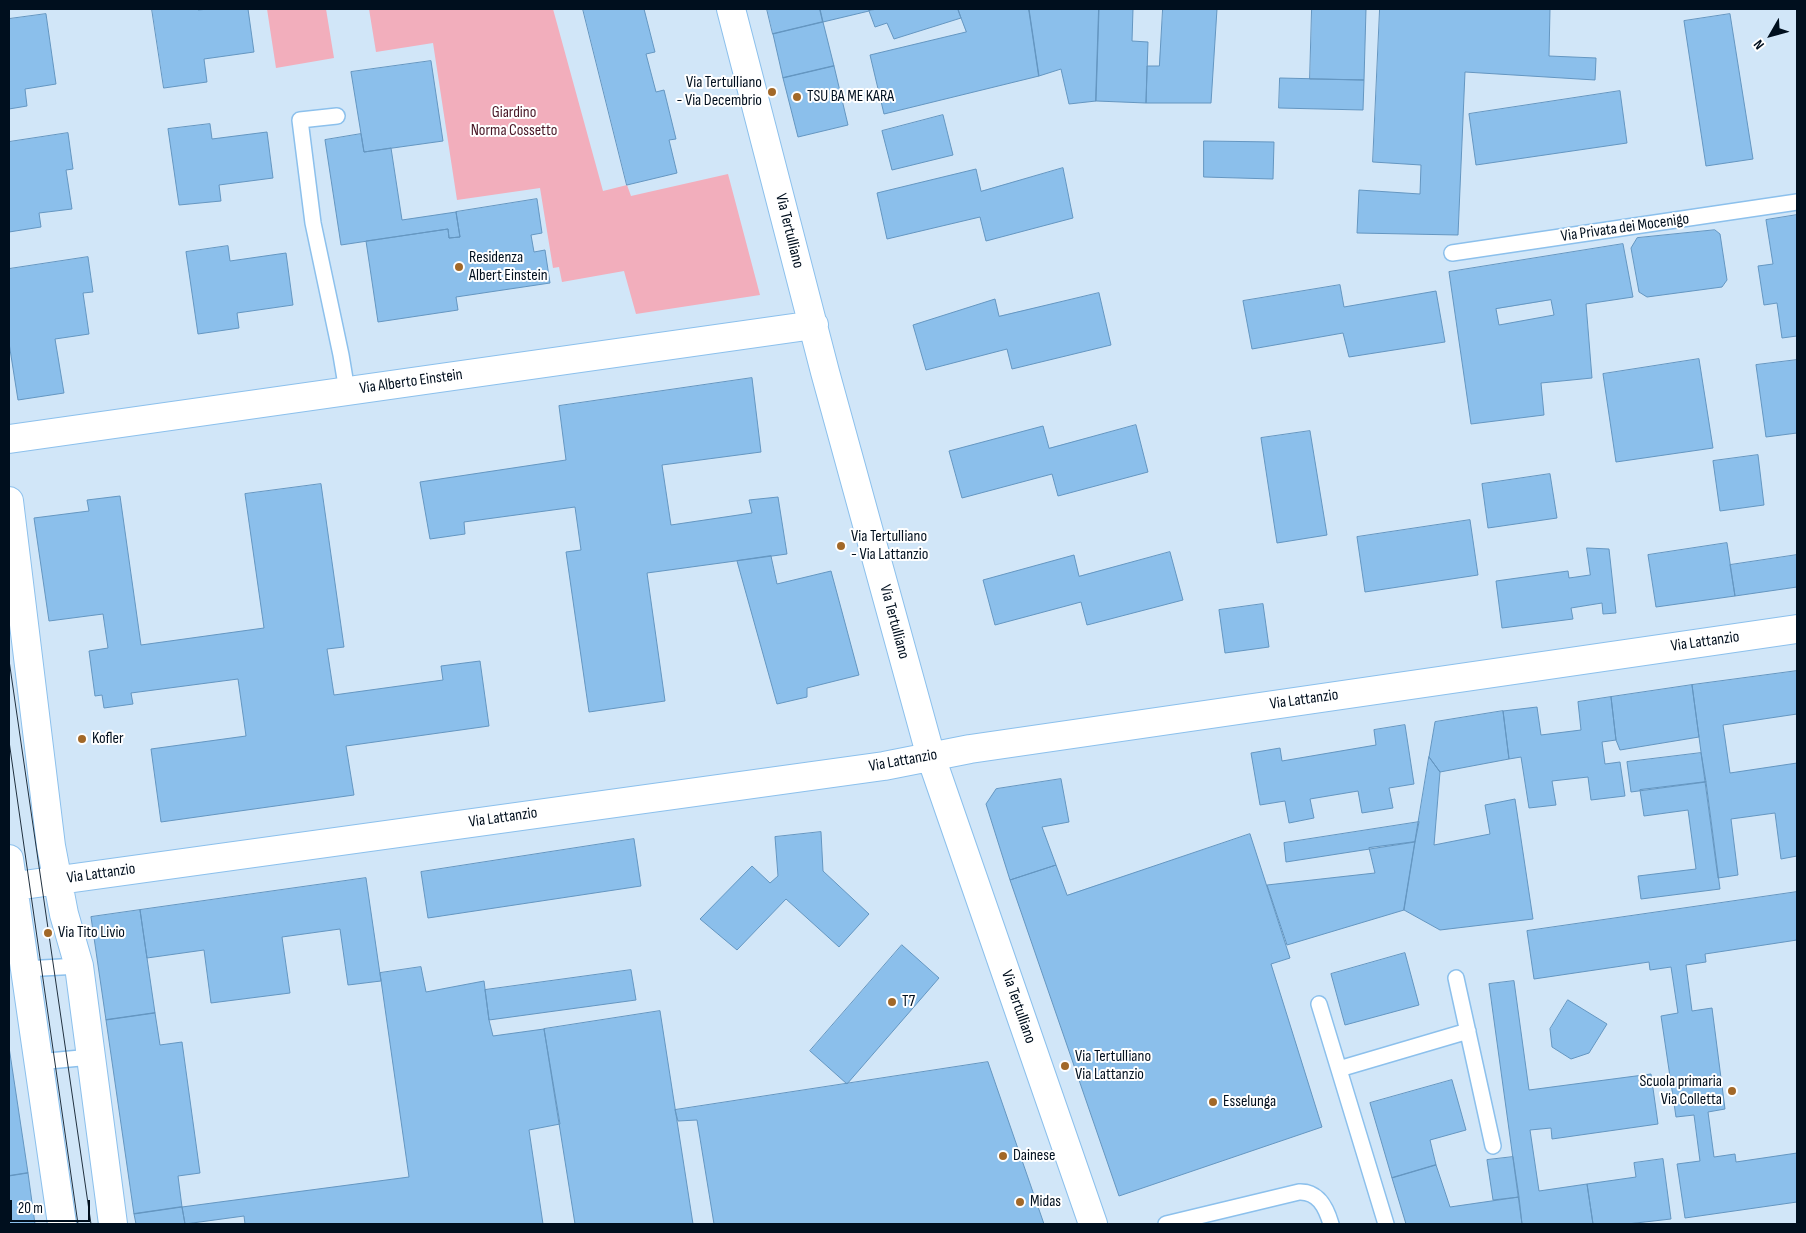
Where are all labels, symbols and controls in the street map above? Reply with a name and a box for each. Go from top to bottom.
north arrow [1746,10,1796,60]
text: N [1750,36,1768,53]
place label: Via Tertulliano - Via Decembrio [676,73,762,111]
marker: Via Tertulliano - Via Decembrio [766,86,778,98]
place label: TSU BA ME KARA [807,87,894,107]
marker: TSU BA ME KARA [791,91,803,103]
park label: Giardino Norma Cossetto [471,103,557,141]
street label: Via Tertulliano [770,192,808,270]
street label: Via Privata dei Mocenigo [1560,210,1690,246]
place label: Residenza Albert Einstein [469,248,547,286]
marker: Residenza Albert Einstein [453,261,465,273]
street label: Via Alberto Einstein [358,365,464,399]
place label: Via Tertulliano - Via Lattanzio [851,527,928,565]
marker: Via Tertulliano - Via Lattanzio [835,540,847,552]
street label: Via Tertulliano [875,583,913,661]
street label: Via Lattanzio [1670,628,1740,656]
street label: Via Lattanzio [1269,686,1339,714]
place label: Kofler [92,729,124,749]
marker: Kofler [76,733,88,745]
street label: Via Lattanzio [867,746,939,776]
street label: Via Lattanzio [468,804,538,832]
street label: Via Lattanzio [66,860,136,888]
place label: Via Tito Livio [58,923,125,943]
marker: Via Tito Livio [42,927,54,939]
street label: Via Tertulliano [997,968,1039,1046]
place label: T7 [902,992,915,1012]
marker: T7 [886,996,898,1008]
place label: Via Tertulliano Via Lattanzio [1075,1047,1151,1085]
marker: Via Tertulliano Via Lattanzio [1059,1060,1071,1072]
place label: Scuola primaria Via Colletta [1639,1072,1722,1110]
marker: Scuola primaria Via Colletta [1726,1085,1738,1097]
place label: Esselunga [1223,1092,1276,1112]
marker: Esselunga [1207,1096,1219,1108]
place label: Dainese [1013,1146,1055,1166]
marker: Dainese [997,1150,1009,1162]
scale bar [12,1190,92,1222]
place label: Midas [1030,1192,1061,1212]
marker: Midas [1014,1196,1026,1208]
text: 20 m [18,1199,43,1218]

